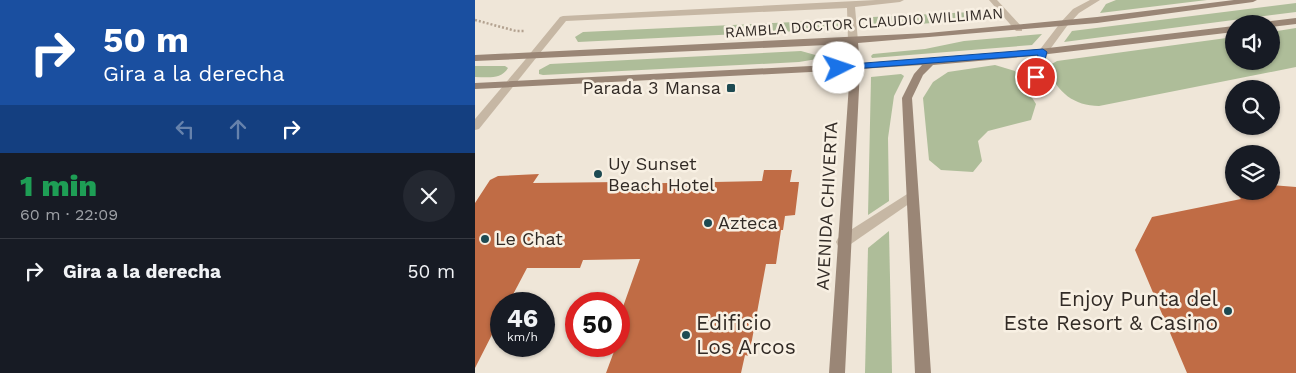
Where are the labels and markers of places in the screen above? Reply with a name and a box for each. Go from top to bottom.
pin [1015,56,1057,98]
place label: Parada 3 Mansa [582,77,721,98]
marker: Parada 3 Mansa [725,82,737,94]
place label: Uy Sunset Beach Hotel [608,153,715,195]
marker: Uy Sunset Beach Hotel [592,168,604,180]
place label: Azteca [718,212,778,233]
marker: Azteca [702,217,714,229]
place label: Le Chat [495,228,563,249]
marker: Le Chat [479,233,491,245]
place label: Enjoy Punta del Este Resort & Casino [1003,286,1219,335]
marker: Enjoy Punta del Este Resort & Casino [1222,305,1234,317]
place label: Edificio Los Arcos [696,310,796,359]
marker: Edificio Los Arcos [680,329,692,341]

